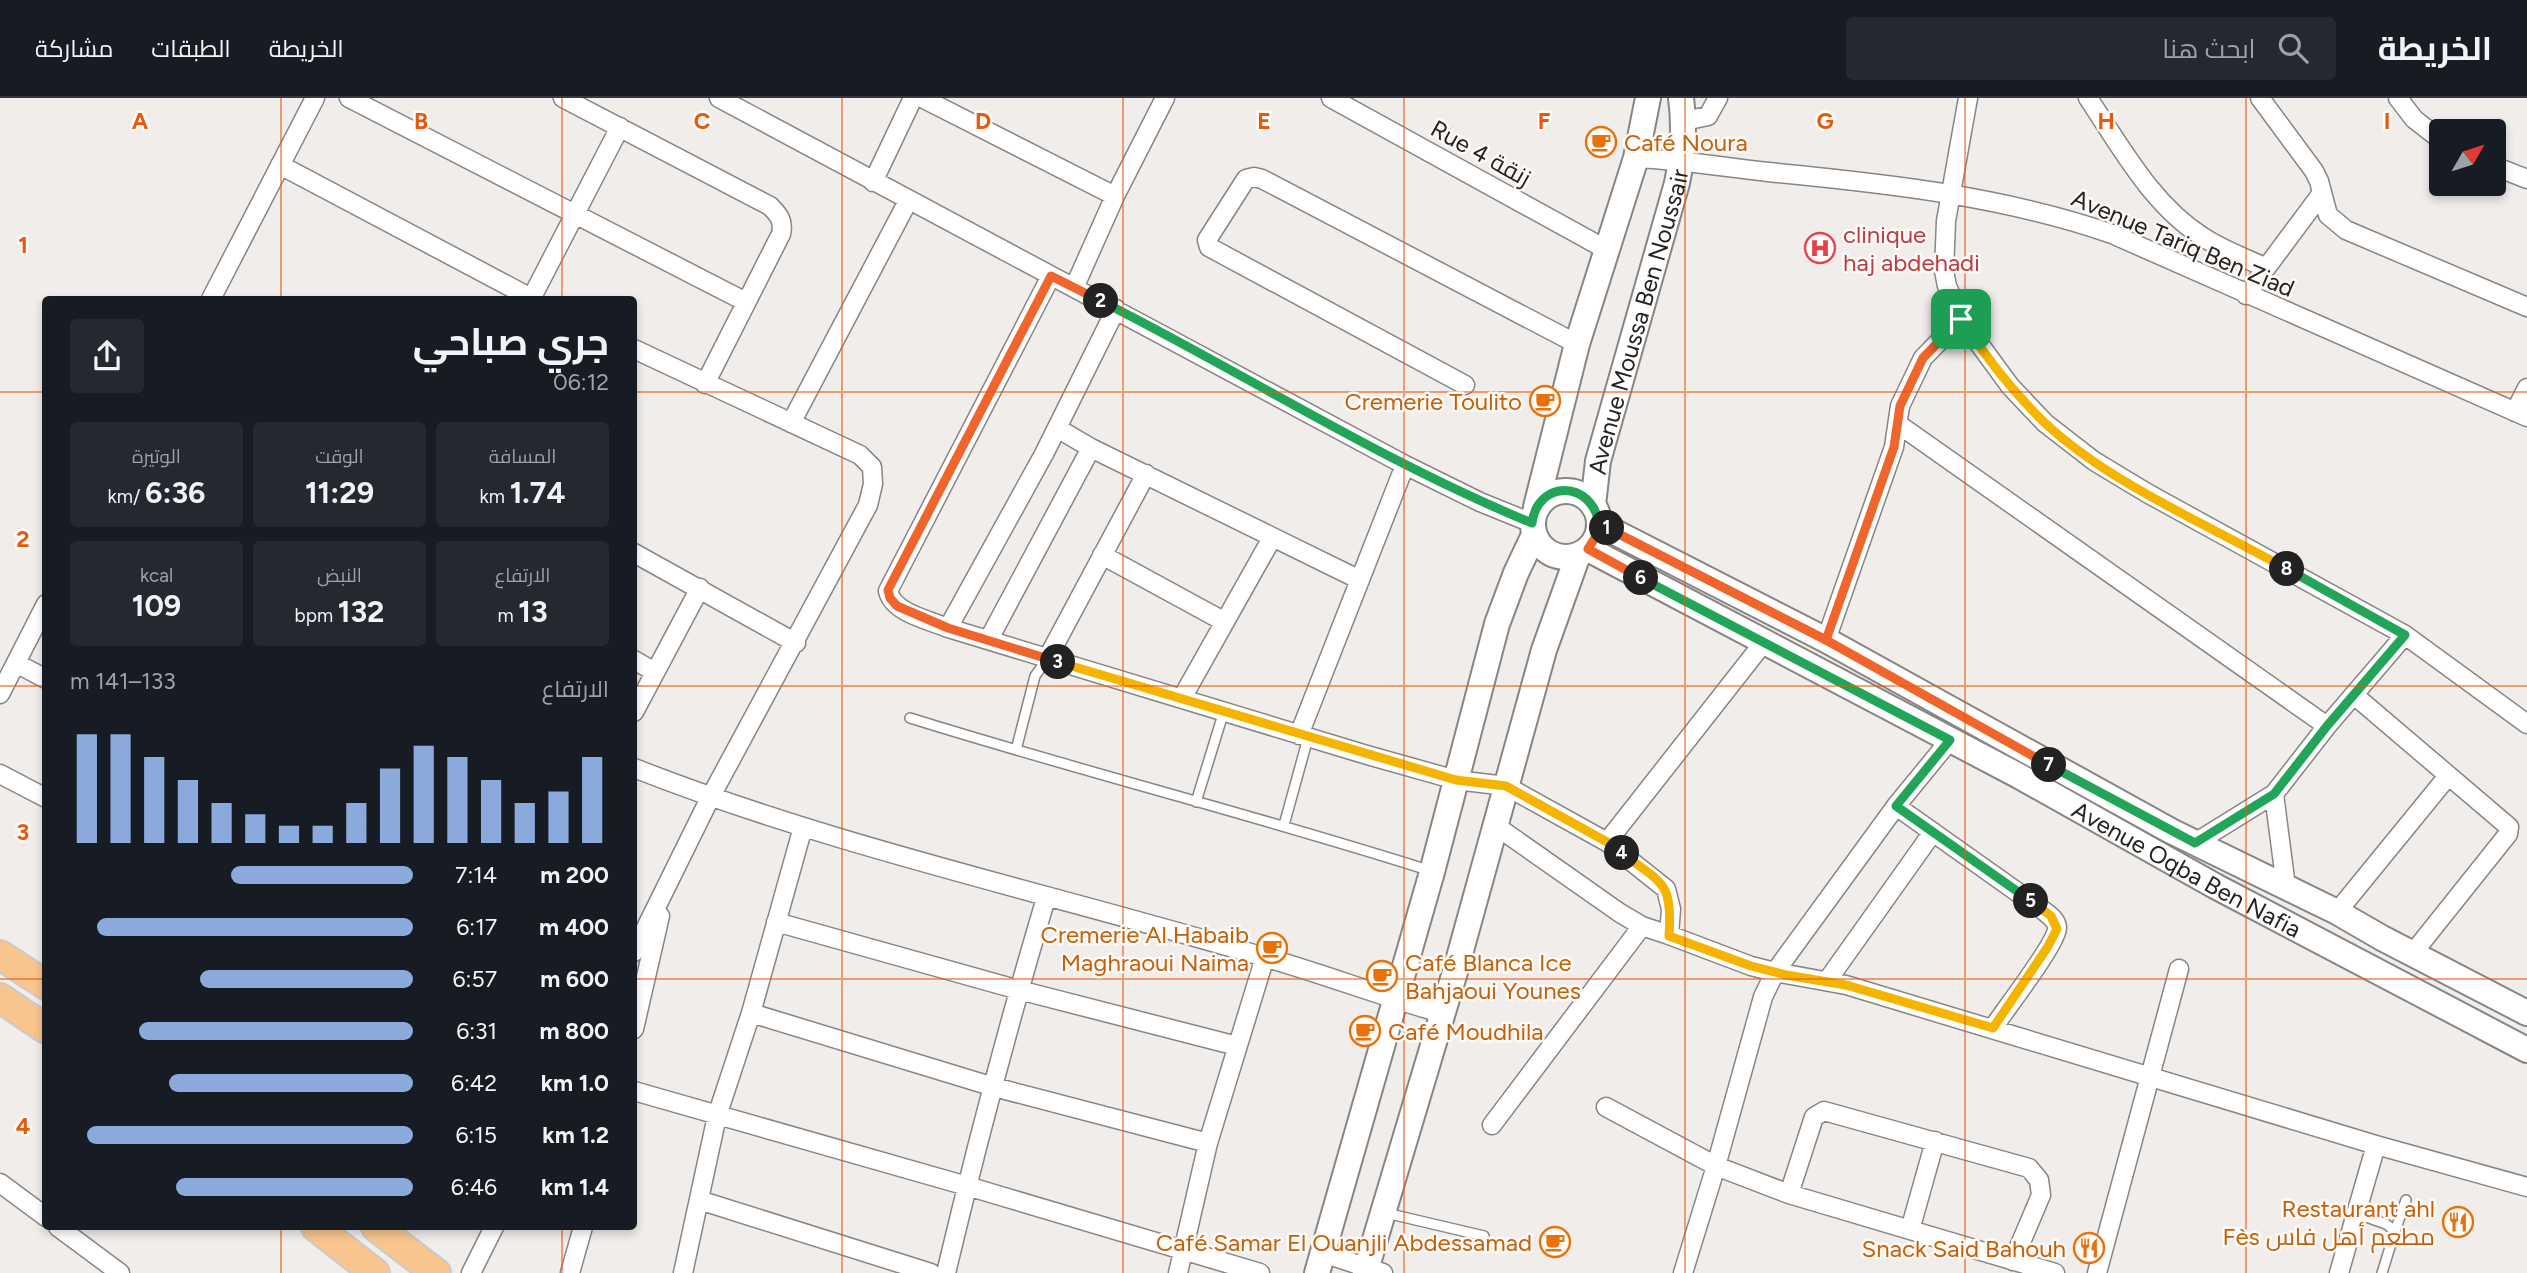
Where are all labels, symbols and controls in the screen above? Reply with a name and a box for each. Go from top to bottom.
search box [1846,17,2336,80]
icon: search [2274,29,2312,67]
text: الخريطة [2378,29,2492,68]
text: ابحث هنا [2162,33,2256,65]
text: مشاركة [35,34,113,63]
text: الطبقات [151,34,231,63]
text: الخريطة [269,34,344,63]
text: A [132,107,149,135]
text: B [414,107,428,135]
text: C [694,107,711,135]
text: D [975,107,991,135]
text: E [1257,107,1271,135]
text: F [1538,107,1551,135]
text: G [1816,107,1834,135]
text: H [2097,107,2115,135]
text: I [2384,107,2390,135]
street label: Rue 4 زنقة [1426,114,1536,192]
north arrow [2429,119,2506,196]
map controls [2429,119,2506,196]
cafe icon: Café Noura [1584,125,1618,159]
place label: Café Noura [1624,128,1748,157]
street label: Avenue Moussa Ben Noussair [1582,167,1694,476]
street label: Avenue Tariq Ben Ziad [2067,183,2299,303]
place label: clinique haj abdehadi [1843,220,1980,277]
text: 1 [18,231,28,259]
hospital icon: clinique haj abdehadi [1803,231,1837,265]
pin: 2 [1084,284,1118,318]
text: 2 [1095,289,1106,312]
pin [1931,289,1991,349]
icon: arrive [1942,300,1980,338]
button: share [70,319,144,393]
text: جري صباحي [413,319,609,365]
text: 06:12 [553,368,609,396]
cafe icon: Cremerie Toulito [1528,384,1562,418]
place label: Cremerie Toulito [1344,387,1522,416]
text: الوتيرة [132,445,181,468]
text: الوقت [315,445,364,468]
text: المسافة [489,445,556,468]
text: 6:36 [145,474,206,511]
text: 11:29 [305,474,374,511]
text: 1.74 [510,474,565,511]
text: /km [108,485,145,508]
text: km [480,485,510,508]
pin: 1 [1590,510,1624,546]
text: 1 [1602,516,1611,539]
text: 2 [16,525,30,553]
pin: 8 [2270,552,2304,587]
text: 8 [2281,557,2292,580]
pin: 6 [1624,560,1658,596]
text: kcal [140,564,173,587]
text: النبض [317,564,362,587]
text: الارتفاع [495,564,550,587]
text: 6 [1635,566,1646,589]
text: 109 [132,587,181,624]
text: 132 [338,593,384,630]
text: 13 [518,593,548,630]
text: bpm [295,604,338,627]
text: m [497,604,518,627]
pin: 3 [1040,644,1076,680]
text: 3 [1052,650,1063,673]
text: 133–141 m [70,667,176,695]
text: الارتفاع [542,675,609,703]
pin: 7 [2032,748,2066,782]
text: 7 [2043,753,2054,776]
street label: Avenue Oqba Ben Nafia [2067,794,2306,943]
text: 3 [17,818,29,846]
pin: 4 [1604,836,1640,870]
text: 4 [1615,841,1628,864]
text: 7:14 [455,861,497,889]
text: 200 m [540,861,609,889]
pin: 5 [2014,884,2048,918]
text: 5 [2025,889,2036,912]
text: 6:17 [456,913,497,941]
text: 400 m [539,913,609,941]
place label: Cremerie Al Habaib Maghraoui Naima [1041,920,1249,977]
cafe icon: Cremerie Al Habaib Maghraoui Naima [1255,931,1289,965]
place label: Café Blanca Ice Bahjaoui Younes [1405,948,1581,1005]
cafe icon: Café Blanca Ice Bahjaoui Younes [1365,959,1399,993]
text: 6:57 [453,965,497,993]
text: 600 m [540,965,609,993]
cafe icon: Café Moudhila [1348,1014,1382,1048]
text: 6:31 [456,1017,497,1045]
text: 800 m [540,1017,609,1045]
place label: Café Moudhila [1388,1017,1544,1046]
text: 6:42 [451,1069,497,1097]
text: 1.0 km [541,1069,609,1097]
text: 4 [16,1112,30,1140]
text: 6:15 [455,1121,497,1149]
text: 1.2 km [542,1121,609,1149]
text: 6:46 [451,1173,497,1201]
text: 1.4 km [541,1173,609,1201]
place label: Restaurant ahl Fès مطعم أهل فاس [2222,1194,2435,1253]
restaurant icon: Restaurant ahl Fès مطعم أهل فاس [2441,1205,2475,1239]
cafe icon: Café Samar El Ouanjli Abdessamad [1538,1225,1572,1259]
place label: Café Samar El Ouanjli Abdessamad [1156,1228,1532,1257]
restaurant icon: Snack Said Bahouh [2072,1231,2106,1265]
place label: Snack Said Bahouh [1862,1234,2066,1263]

